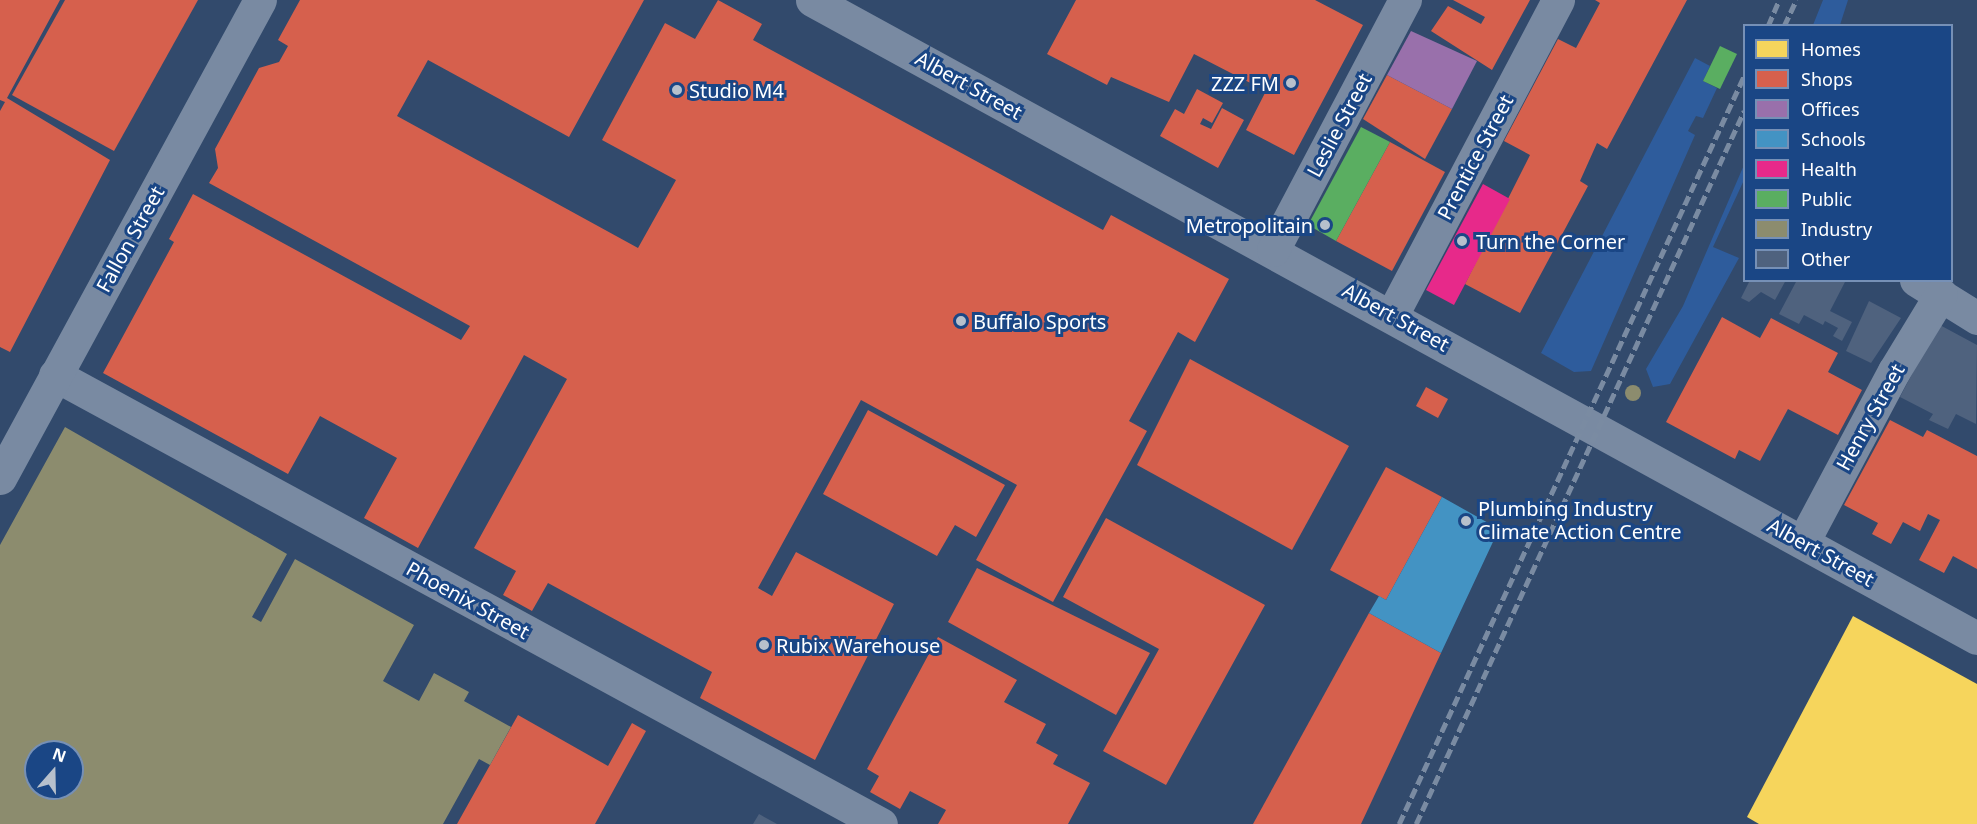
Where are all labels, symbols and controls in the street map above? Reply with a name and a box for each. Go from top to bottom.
legend [1743,24,1953,282]
text: Homes [1801,37,1861,61]
street label: Albert Street [912,46,1026,124]
text: Shops [1801,67,1853,91]
street label: Leslie Street [1302,69,1376,181]
place label: ZZZ FM [1211,71,1279,95]
marker: ZZZ FM [1284,76,1298,90]
place label: Studio M4 [689,78,784,102]
marker: Studio M4 [670,83,684,97]
street label: Prentice Street [1432,90,1518,224]
text: Offices [1801,97,1860,121]
text: Schools [1801,127,1866,151]
text: Health [1801,157,1857,181]
street label: Fallon Street [91,182,169,296]
text: Public [1801,187,1852,211]
place label: Metropolitain [1186,213,1313,237]
text: Industry [1801,217,1872,241]
marker: Metropolitain [1318,218,1332,232]
place label: Turn the Corner [1476,229,1625,253]
marker: Turn the Corner [1453,232,1471,250]
text: Other [1801,247,1850,271]
street label: Albert Street [1339,278,1453,356]
place label: Buffalo Sports [973,309,1106,333]
marker: Buffalo Sports [954,314,968,328]
street label: Henry Street [1831,360,1909,474]
place label: Plumbing Industry Climate Action Centre [1478,497,1682,544]
street label: Albert Street [1764,513,1878,591]
marker: Plumbing Industry Climate Action Centre [1459,514,1473,528]
street label: Phoenix Street [402,556,534,644]
place label: Rubix Warehouse [776,633,940,657]
marker: Rubix Warehouse [757,638,771,652]
north arrow [24,740,84,800]
text: N [50,742,69,768]

